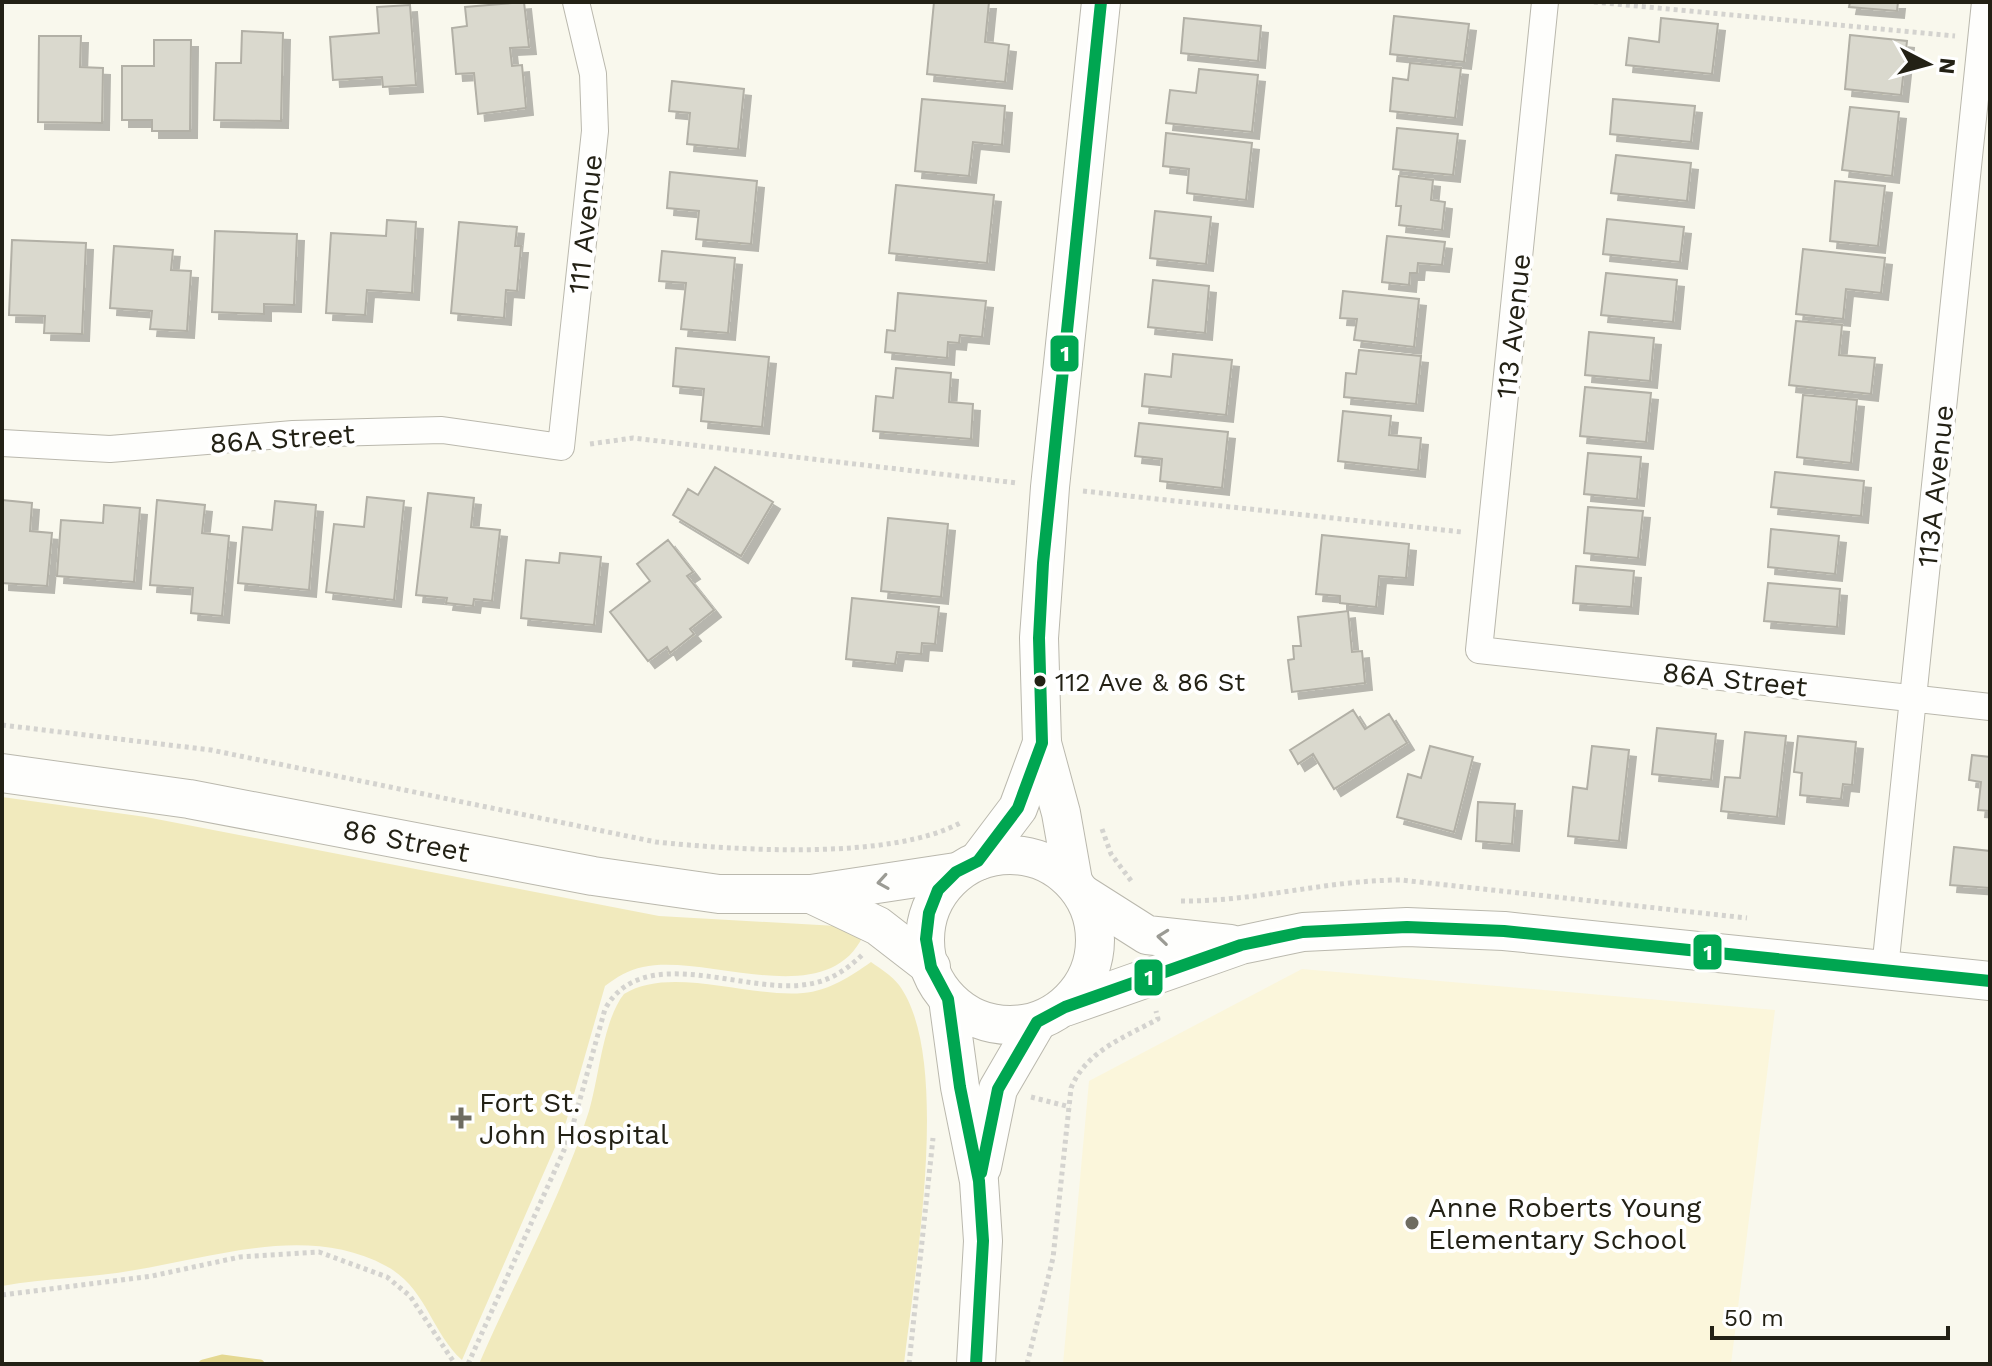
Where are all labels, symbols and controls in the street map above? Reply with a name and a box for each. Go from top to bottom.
north arrow [1888,24,1968,104]
text: N [1934,57,1961,75]
street label: 111 Avenue [562,153,609,296]
street label: 113 Avenue [1489,252,1538,400]
line badge: 1 [1049,334,1080,373]
text: 1 [1060,341,1070,366]
street label: 113A Avenue [1911,403,1960,569]
street label: 86A Street [208,417,356,460]
street label: 86A Street [1661,655,1809,704]
place label: 112 Ave & 86 St [1055,667,1245,697]
marker: 112 Ave & 86 St [1032,673,1048,689]
street label: 86 Street [340,813,472,869]
one-way arrow [877,873,890,890]
one-way arrow [1157,928,1170,945]
line badge: 1 [1692,933,1723,971]
text: 1 [1703,940,1713,965]
line badge: 1 [1133,958,1164,997]
text: 1 [1144,965,1154,990]
place label: Fort St. John Hospital [479,1086,669,1151]
marker: Fort St. John Hospital [450,1107,472,1129]
place label: Anne Roberts Young Elementary School [1428,1191,1701,1256]
marker: Anne Roberts Young Elementary School [1403,1214,1421,1232]
scale bar [1712,1290,1948,1340]
text: 50 m [1724,1304,1784,1332]

